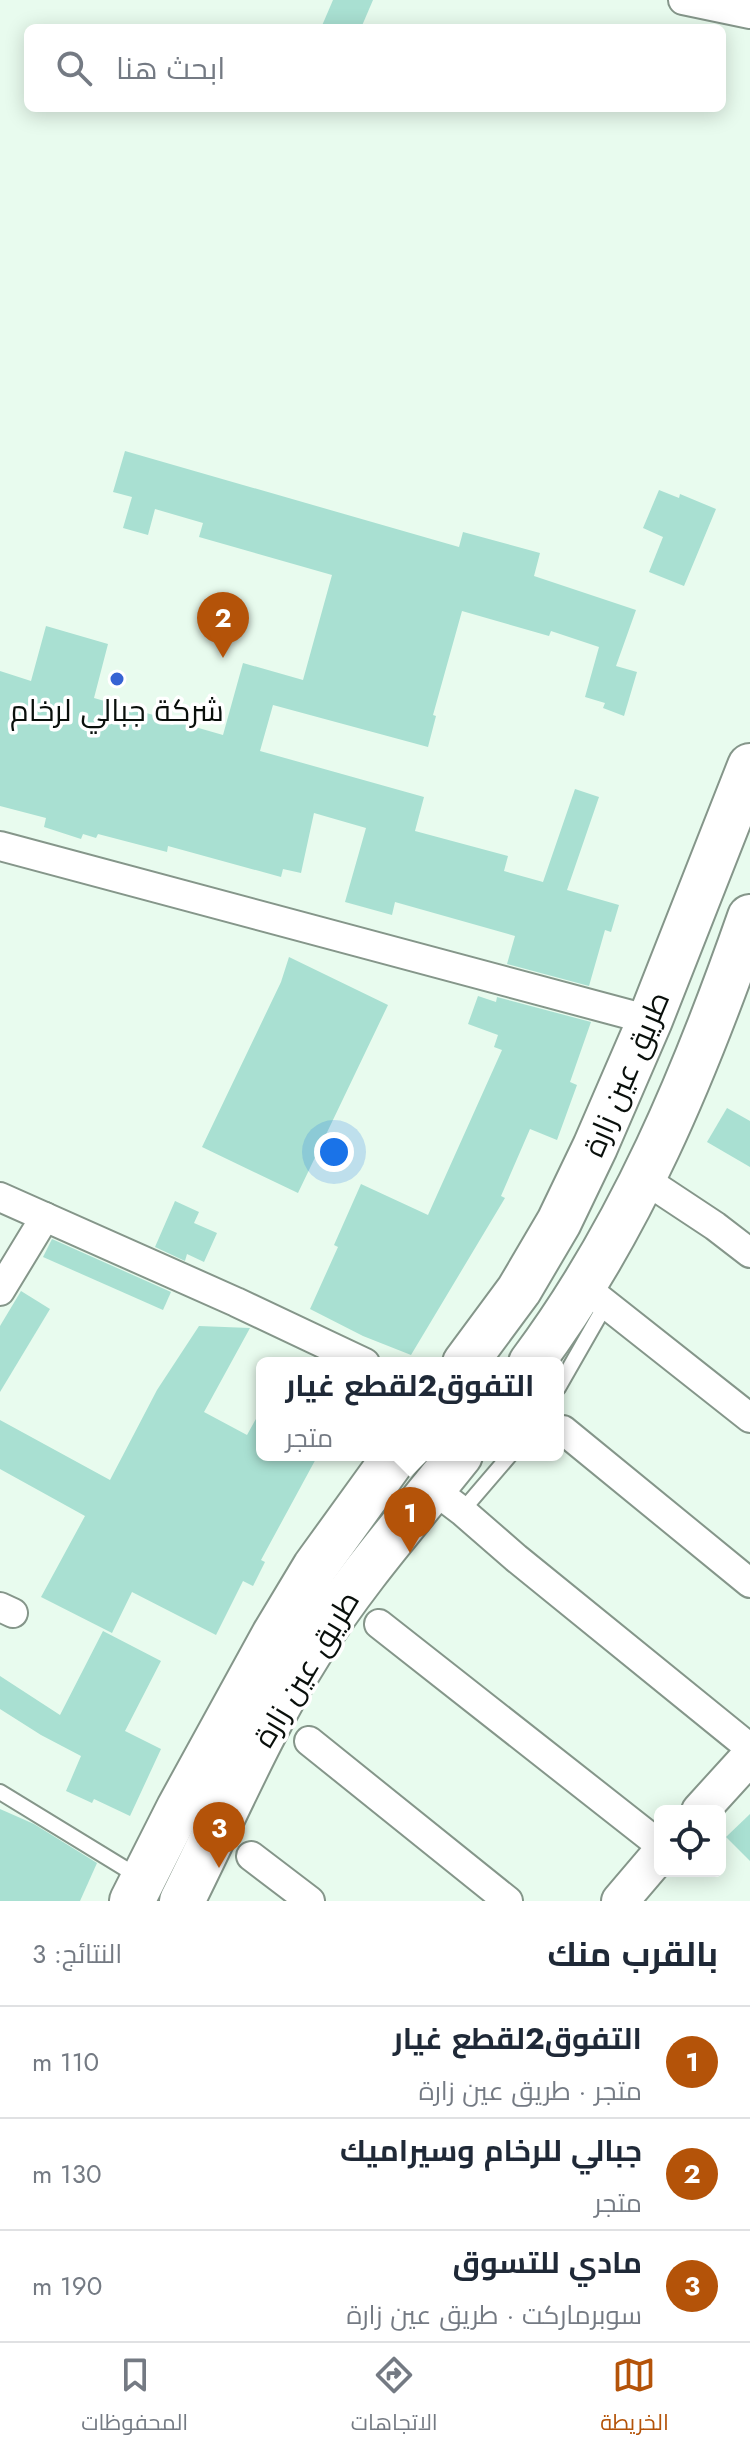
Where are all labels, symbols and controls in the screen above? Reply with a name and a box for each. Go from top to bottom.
search box [24,24,726,112]
icon: search [52,46,96,90]
text: ابحث هنا [116,47,225,90]
pin: 2 [197,592,249,658]
marker: شركة جبالي لرخام [108,670,126,688]
place label: شركة جبالي لرخام [10,689,224,734]
street label: طريق عين زارة [572,985,680,1163]
your location [314,1132,354,1172]
popup [256,1357,564,1461]
text: التفوق2لقطع غيار [285,1364,535,1407]
text: متجر [285,1419,333,1457]
pin: 1 [384,1487,436,1553]
street label: طريق عين زارة [242,1583,370,1755]
pin: 3 [193,1802,245,1868]
map controls [654,1805,726,1877]
button: locate [654,1805,726,1877]
text: بالقرب منك [547,1930,718,1979]
text: النتائج: 3 [32,1935,122,1973]
text: التفوق2لقطع غيار [393,2017,642,2060]
text: 110 m [32,2043,99,2081]
text: 1 [685,2043,699,2081]
text: متجر · طريق عين زارة [419,2072,642,2110]
text: جبالي للرخام وسيراميك [340,2129,642,2172]
text: 130 m [32,2155,102,2193]
text: 2 [683,2155,701,2193]
text: متجر [594,2184,642,2222]
text: مادي للتسوق [453,2241,642,2284]
text: 190 m [32,2267,102,2305]
text: 3 [684,2267,700,2305]
text: سوبرماركت · طريق عين زارة [347,2296,642,2334]
tab: المحفوظات [81,2353,188,2443]
tab: الاتجاهات [351,2353,438,2443]
tab: الخريطة [600,2353,669,2443]

